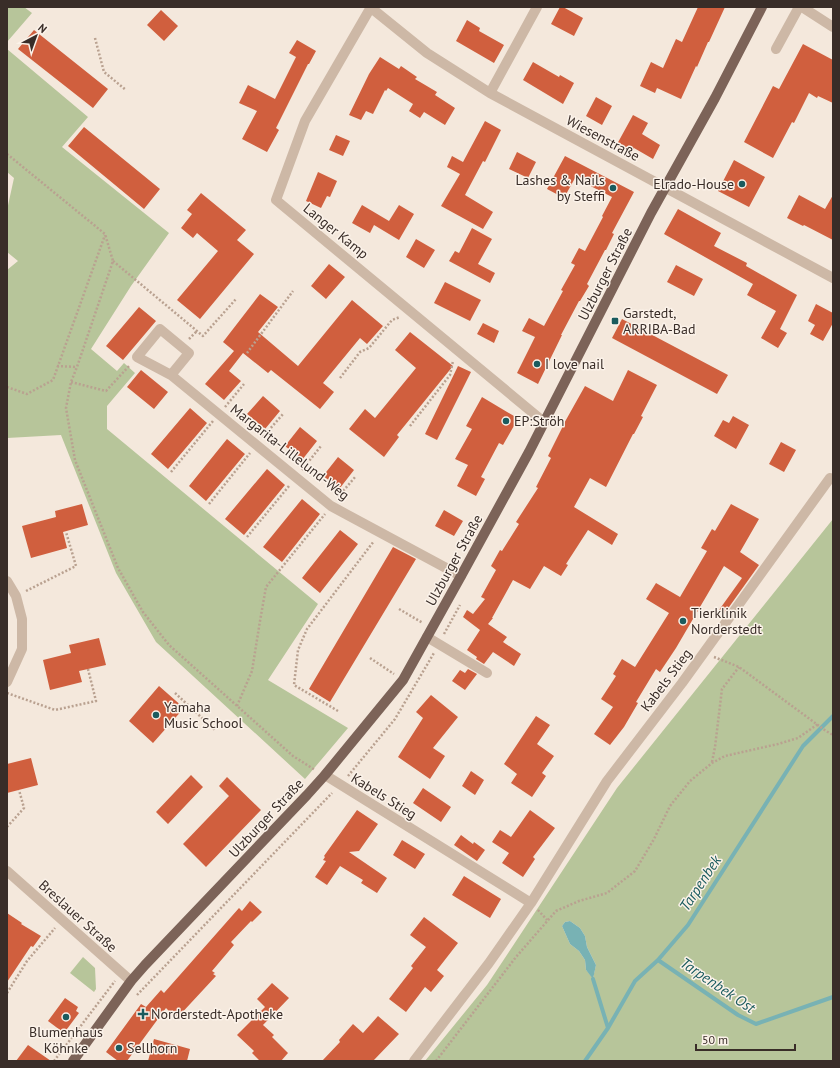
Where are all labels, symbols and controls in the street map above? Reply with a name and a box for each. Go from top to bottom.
north arrow [16,16,56,56]
text: N [35,21,50,36]
street label: Wiesenstraße [563,111,643,165]
place label: Lashes & Nails by Steffi [516,171,605,205]
place label: Elrado-House [653,175,734,193]
marker: Elrado-House [737,179,747,189]
marker: Lashes & Nails by Steffi [608,183,618,193]
street label: Langer Kamp [300,199,372,263]
street label: Ulzburger Straße [574,225,636,323]
place label: Garstedt, ARRIBA-Bad [623,304,695,338]
marker: Garstedt, ARRIBA-Bad [610,316,620,326]
place label: I love nail [545,355,604,373]
marker: I love nail [532,359,542,369]
street label: Margarita-Lillelund-Weg [227,400,353,504]
place label: EP:Ströh [514,412,565,430]
marker: EP:Ströh [501,416,511,426]
street label: Ulzburger Straße [421,511,487,609]
place label: Tierklinik Norderstedt [691,604,762,638]
marker: Tierklinik Norderstedt [678,616,688,626]
street label: Kabels Stieg [637,645,695,715]
place label: Yamaha Music School [164,698,242,732]
marker: Yamaha Music School [151,710,161,720]
street label: Kabels Stieg [348,769,420,823]
street label: Ulzburger Straße [225,775,307,861]
water label: Tarpenbek [675,851,726,914]
street label: Breslauer Straße [35,876,121,956]
water label: Tarpenbek Ost [677,953,760,1018]
place label: Norderstedt-Apotheke [151,1005,283,1023]
marker: Norderstedt-Apotheke [138,1009,148,1019]
marker: Blumenhaus Köhnke [61,1012,71,1022]
place label: Blumenhaus Köhnke [29,1023,103,1057]
scale bar [696,1026,795,1052]
text: 50 m [702,1032,728,1047]
place label: Sellhorn [127,1039,177,1057]
marker: Sellhorn [114,1043,124,1053]

